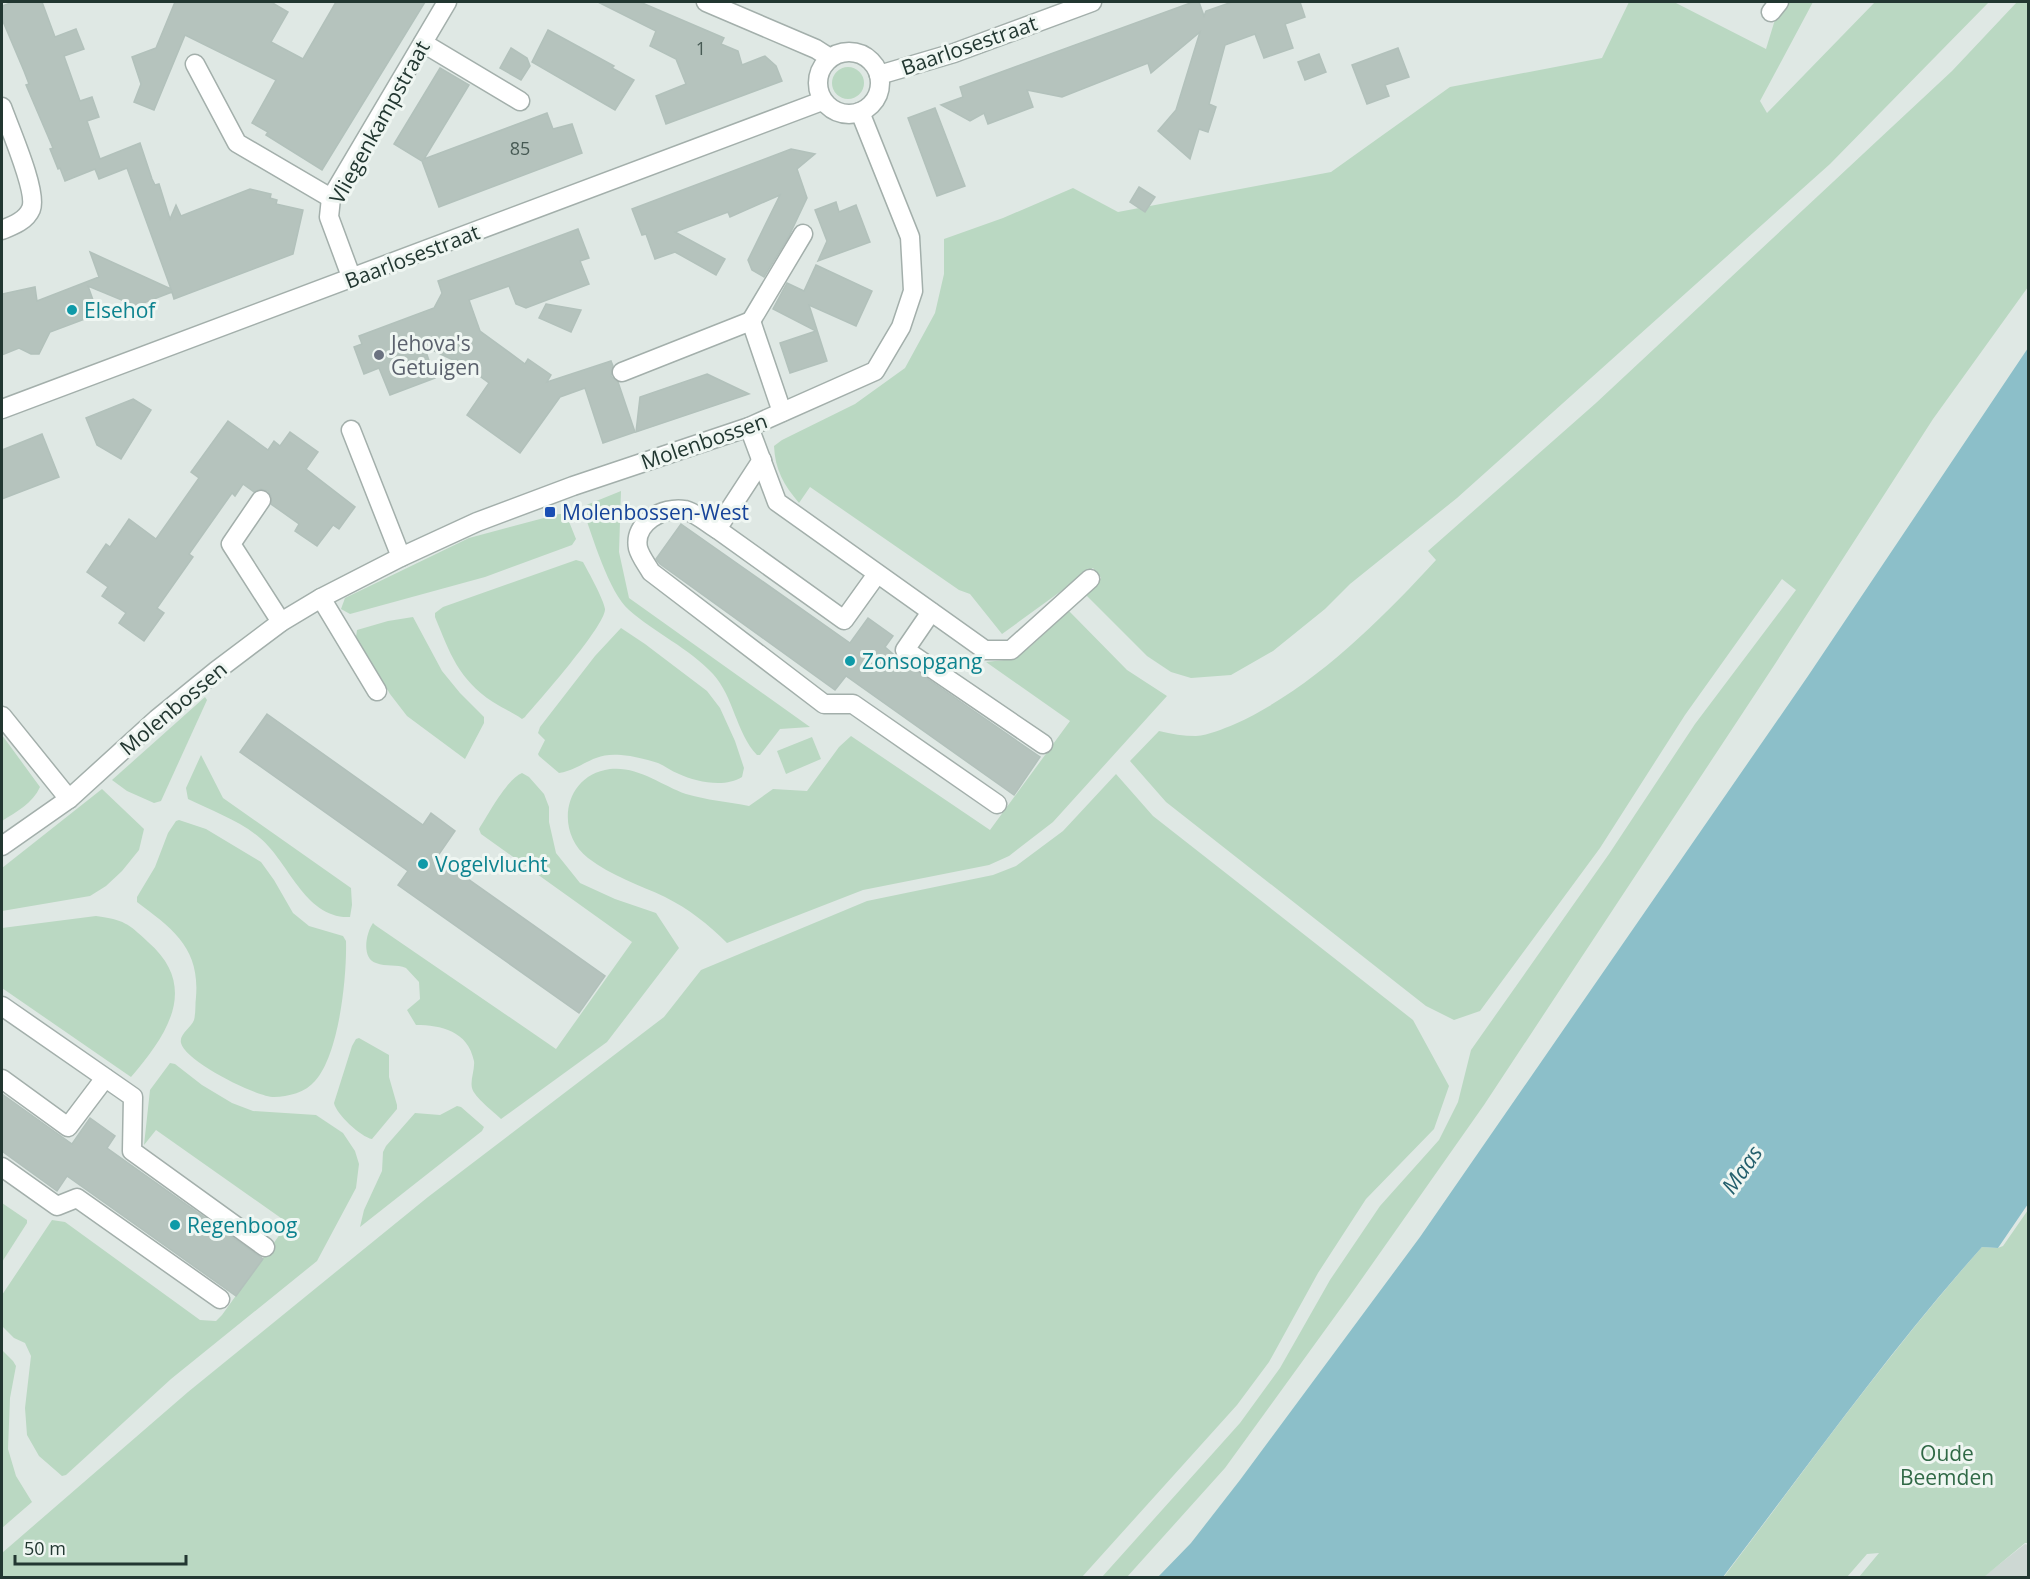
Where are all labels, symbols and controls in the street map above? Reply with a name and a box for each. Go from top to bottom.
street label: Baarlosestraat [897,9,1041,81]
street label: Vliegenkampstraat [322,35,436,209]
house number: 1 [696,36,706,60]
house number: 85 [510,136,530,160]
street label: Baarlosestraat [341,217,483,295]
place label: Elsehof [84,296,157,324]
marker: Elsehof [65,303,79,317]
place label: Jehova's Getuigen [389,329,480,381]
marker: Jehova's Getuigen [372,348,386,362]
street label: Molenbossen [637,406,771,476]
place label: Molenbossen-West [562,498,749,526]
marker: Molenbossen-West [543,505,557,519]
place label: Zonsopgang [862,647,982,675]
marker: Zonsopgang [843,654,857,668]
street label: Molenbossen [114,655,232,761]
place label: Vogelvlucht [435,850,548,878]
marker: Vogelvlucht [416,857,430,871]
water label: Maas [1714,1138,1769,1199]
place label: Regenboog [187,1211,297,1239]
marker: Regenboog [168,1218,182,1232]
park label: Oude Beemden [1900,1439,1994,1491]
scale bar [15,1528,186,1566]
text: 50 m [24,1536,66,1560]

